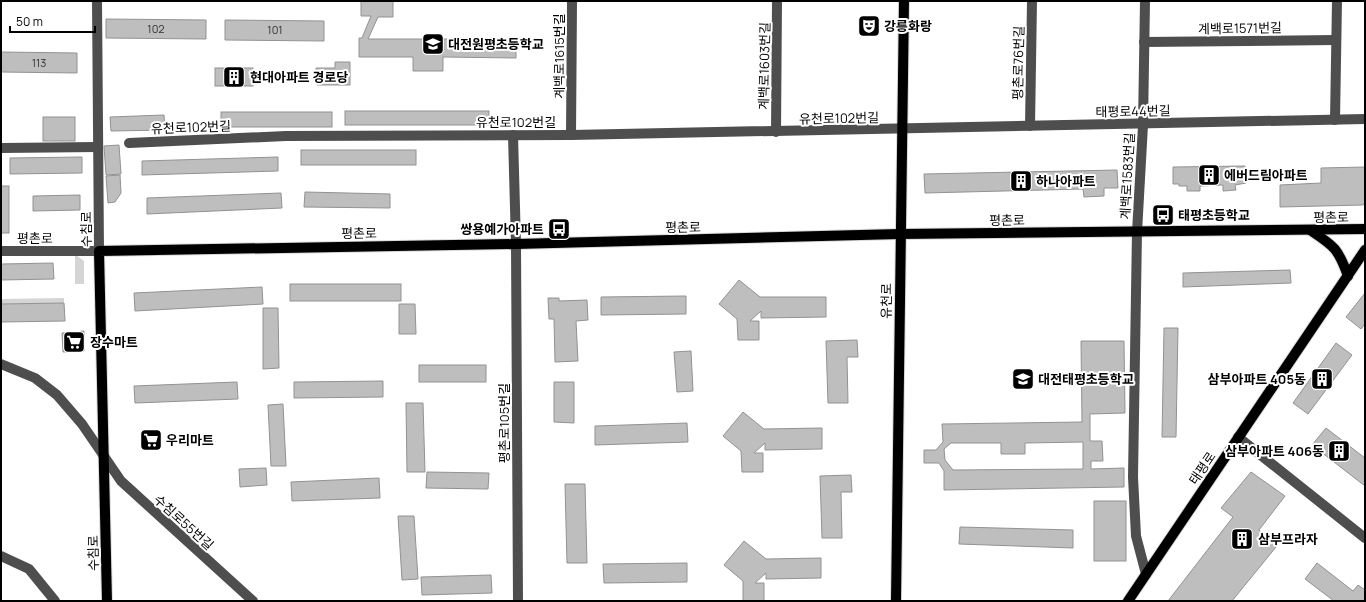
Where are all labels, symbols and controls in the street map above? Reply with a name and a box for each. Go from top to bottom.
scale bar [10,8,95,34]
text: 50 m [16,13,43,30]
street label: 계백로1615번길 [550,13,568,99]
theatre icon: 강릉화랑 [856,13,882,39]
place label: 강릉화랑 [884,17,932,35]
street label: 계백로1571번길 [1198,18,1282,38]
house number: 102 [147,21,165,36]
house number: 101 [267,22,283,37]
street label: 계백로1603번길 [754,22,774,110]
street label: 평촌로76번길 [1008,26,1028,100]
school or university icon: 대전원평초등학교 [420,31,446,57]
place label: 대전원평초등학교 [448,35,544,53]
house number: 113 [32,55,46,70]
building icon: 현대아파트 경로당 [221,64,247,90]
place label: 현대아파트 경로당 [250,68,348,86]
street label: 태평로44번길 [1095,101,1171,121]
street label: 유천로102번길 [799,108,879,128]
street label: 유천로102번길 [476,113,556,131]
street label: 유천로102번길 [151,117,231,137]
street label: 계백로1583번길 [1116,132,1138,220]
building icon: 에버드림아파트 [1196,162,1222,188]
place label: 에버드림아파트 [1224,166,1308,184]
building icon: 하나아파트 [1008,168,1034,194]
place label: 하나아파트 [1036,172,1096,190]
bus stop icon: 태평초등학교 [1150,202,1176,228]
place label: 태평초등학교 [1178,206,1250,224]
street label: 평촌로 [1313,208,1349,226]
street label: 수침로 [77,211,95,247]
street label: 평촌로 [989,211,1025,229]
bus stop icon: 쌍용예가아파트 [546,216,572,242]
street label: 평촌로 [665,218,701,236]
place label: 쌍용예가아파트 [460,220,544,238]
street label: 평촌로 [341,224,377,242]
street label: 평촌로 [17,229,53,247]
street label: 유천로 [877,283,895,319]
supermarket icon: 장수마트 [61,329,87,355]
place label: 장수마트 [90,333,138,351]
school or university icon: 대전태평초등학교 [1010,366,1036,392]
building icon: 삼부아파트 405동 [1309,366,1335,392]
place label: 대전태평초등학교 [1038,370,1134,388]
place label: 삼부아파트 405동 [1208,370,1306,388]
street label: 평촌로105번길 [495,383,513,463]
supermarket icon: 우리마트 [138,427,164,453]
place label: 우리마트 [166,431,214,449]
building icon: 삼부아파트 406동 [1326,438,1352,464]
place label: 삼부아파트 406동 [1225,442,1324,460]
street label: 태평로 [1185,448,1220,488]
street label: 수침로55번길 [150,490,218,554]
building icon: 삼부프라자 [1229,526,1255,552]
place label: 삼부프라자 [1258,530,1318,548]
street label: 수침로 [84,535,102,571]

